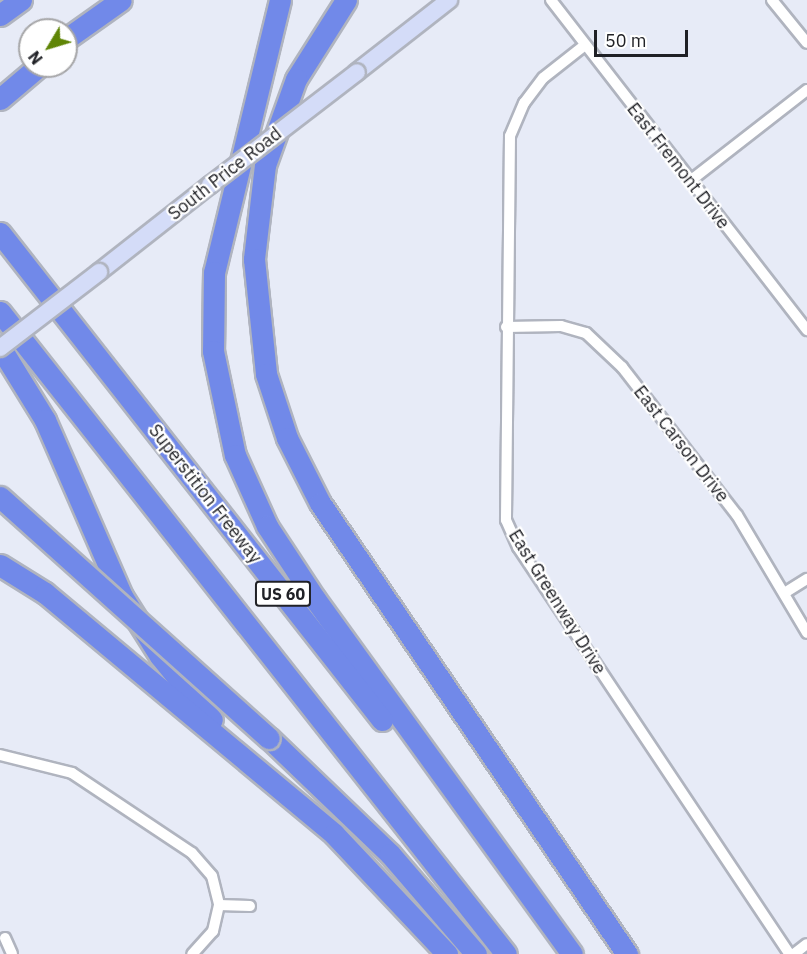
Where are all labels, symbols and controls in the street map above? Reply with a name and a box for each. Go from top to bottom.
north arrow [18,18,78,78]
scale bar [597,18,692,56]
text: 50 m [605,29,647,52]
text: N [24,47,47,69]
street label: East Fremont Drive [622,99,734,233]
street label: South Price Road [164,123,286,225]
street label: East Carson Drive [629,381,733,507]
street label: Superstition Freeway [144,420,266,568]
street label: East Greenway Drive [504,526,610,678]
road number: US 60 [254,581,312,607]

